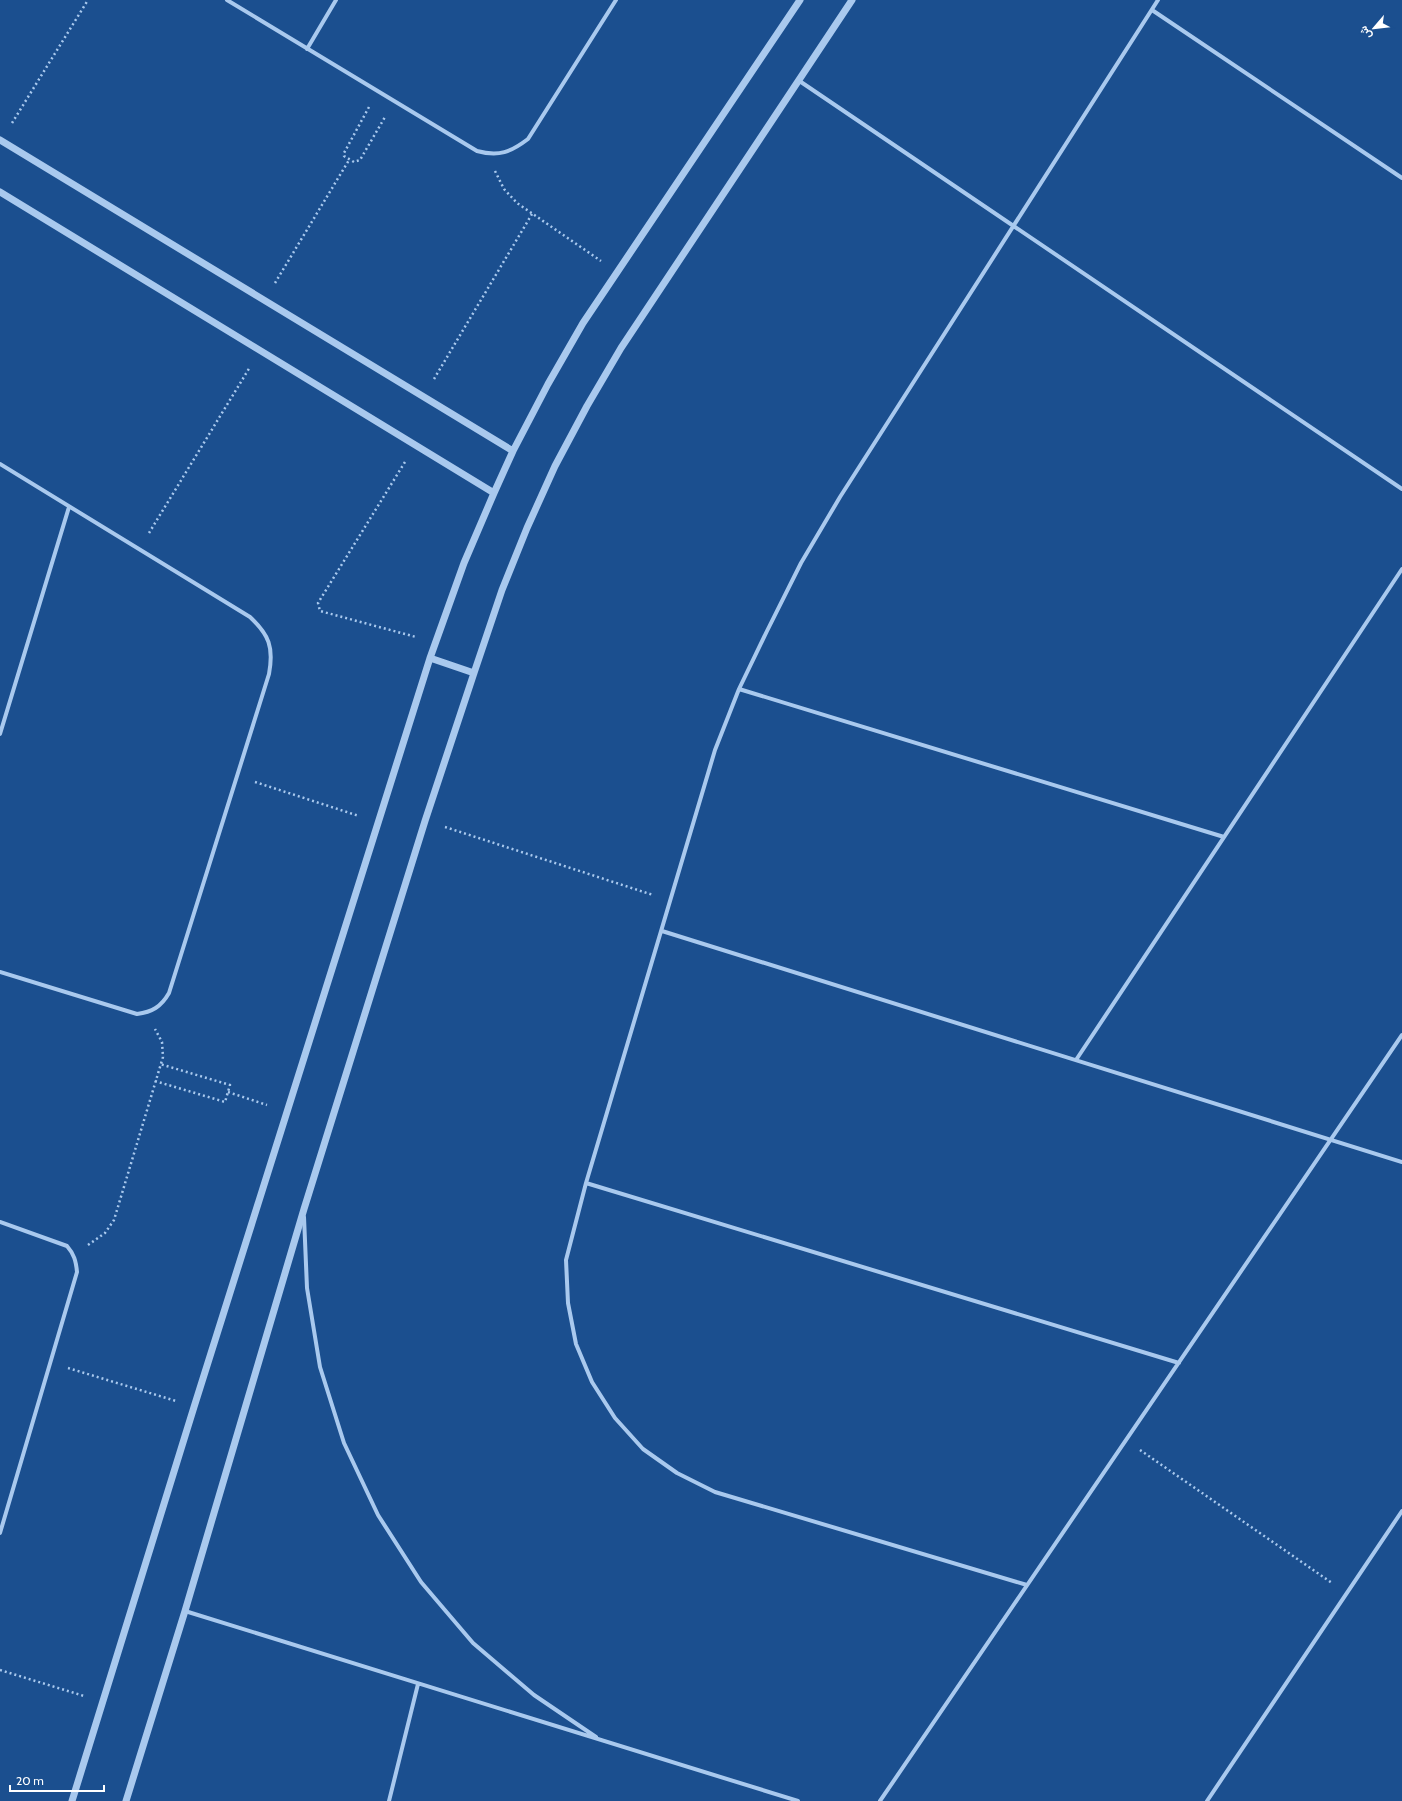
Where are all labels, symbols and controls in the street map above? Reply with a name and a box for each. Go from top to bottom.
north arrow [1354,8,1394,48]
text: ش [1356,24,1374,42]
scale bar [10,1767,104,1793]
text: 20 m [16,1773,44,1788]

